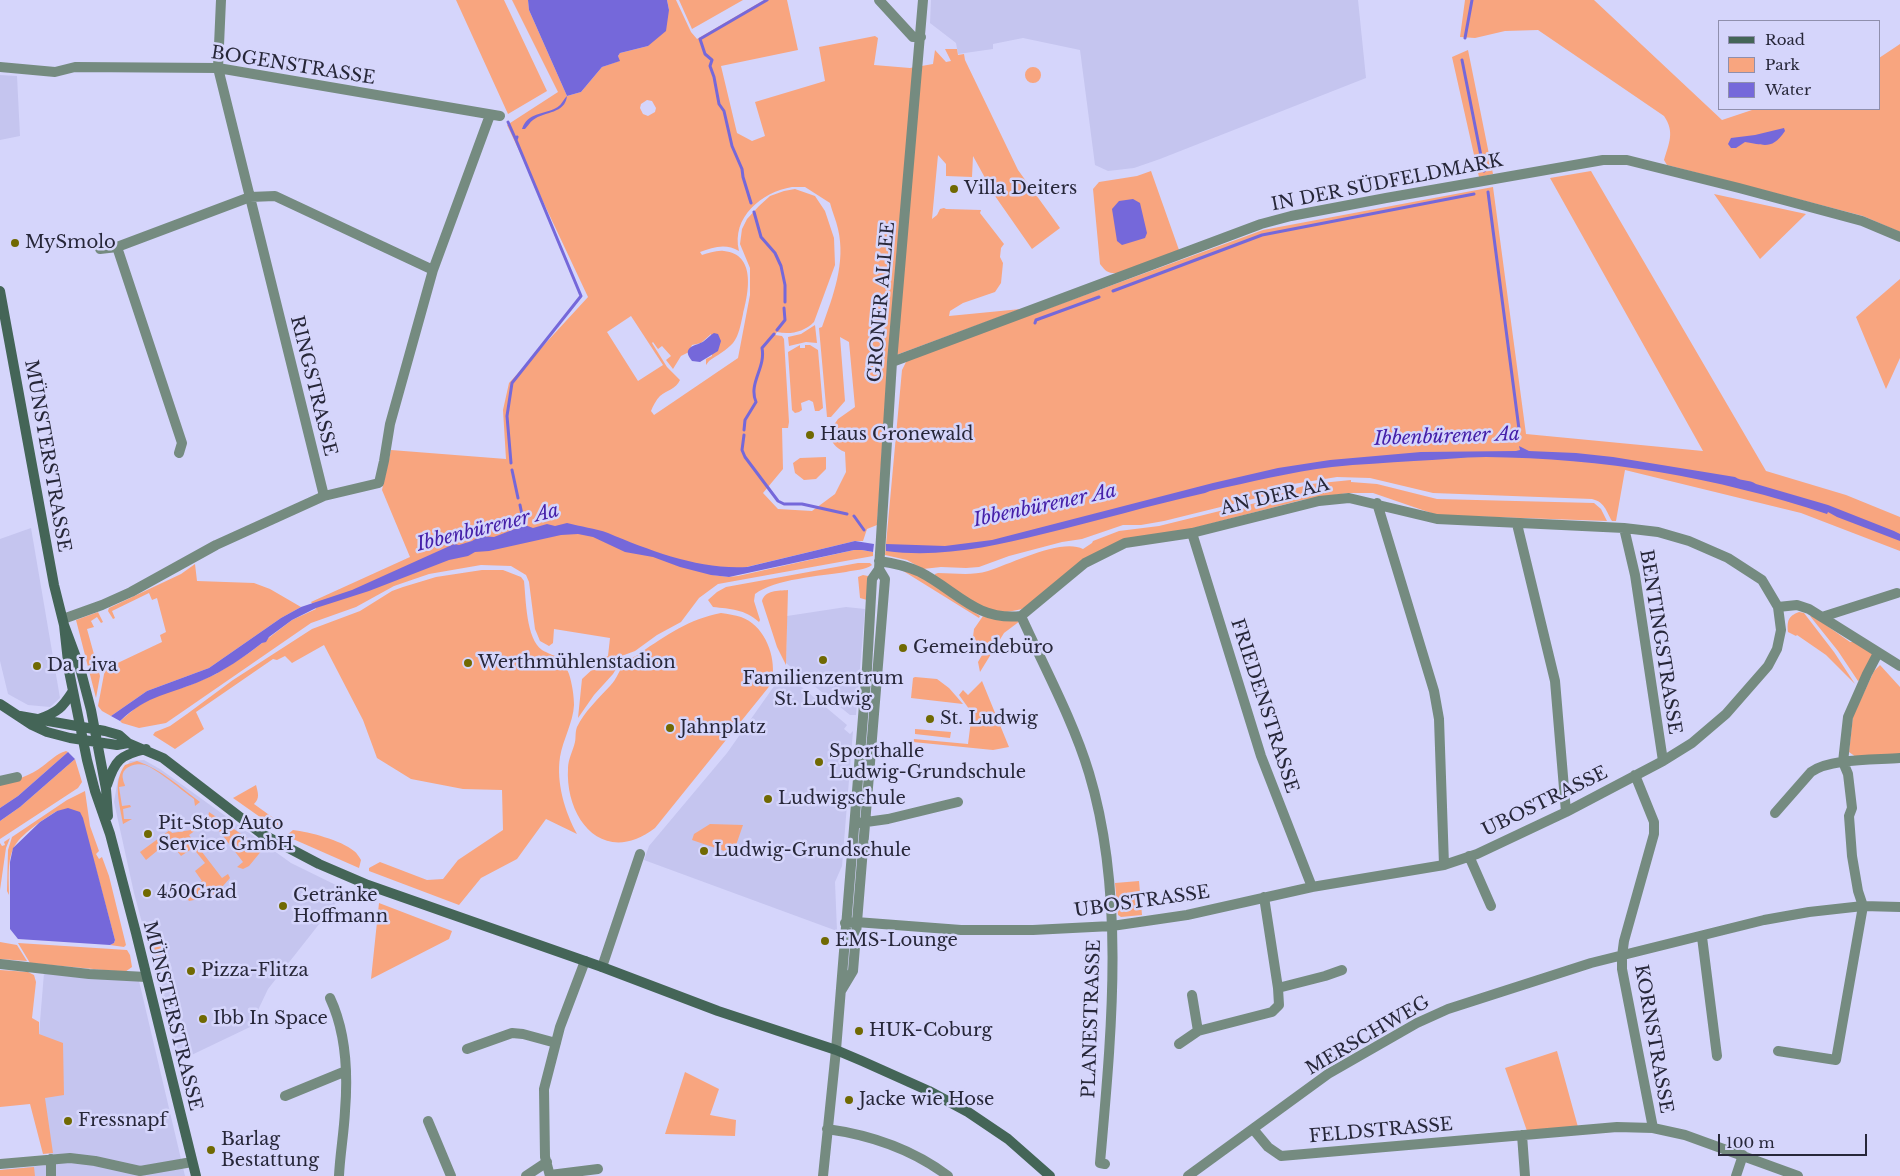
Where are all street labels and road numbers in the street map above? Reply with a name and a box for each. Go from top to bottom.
street label: BOGENSTRASSE [209,42,377,90]
street label: IN DER SÜDFELDMARK [1269,150,1505,216]
street label: GRONER ALLEE [864,221,900,383]
street label: RINGSTRASSE [285,314,341,458]
street label: MÜNSTERSTRASSE [19,358,75,554]
street label: AN DER AA [1218,474,1332,520]
street label: BENTINGSTRASSE [1635,548,1685,736]
street label: FRIEDENSTRASSE [1226,616,1302,796]
street label: UBOSTRASSE [1479,762,1611,842]
street label: UBOSTRASSE [1073,882,1211,922]
street label: MÜNSTERSTRASSE [138,919,206,1113]
street label: PLANESTRASSE [1078,939,1106,1099]
street label: KORNSTRASSE [1629,963,1677,1115]
street label: MERSCHWEG [1302,992,1434,1080]
street label: FELDSTRASSE [1308,1114,1454,1148]

